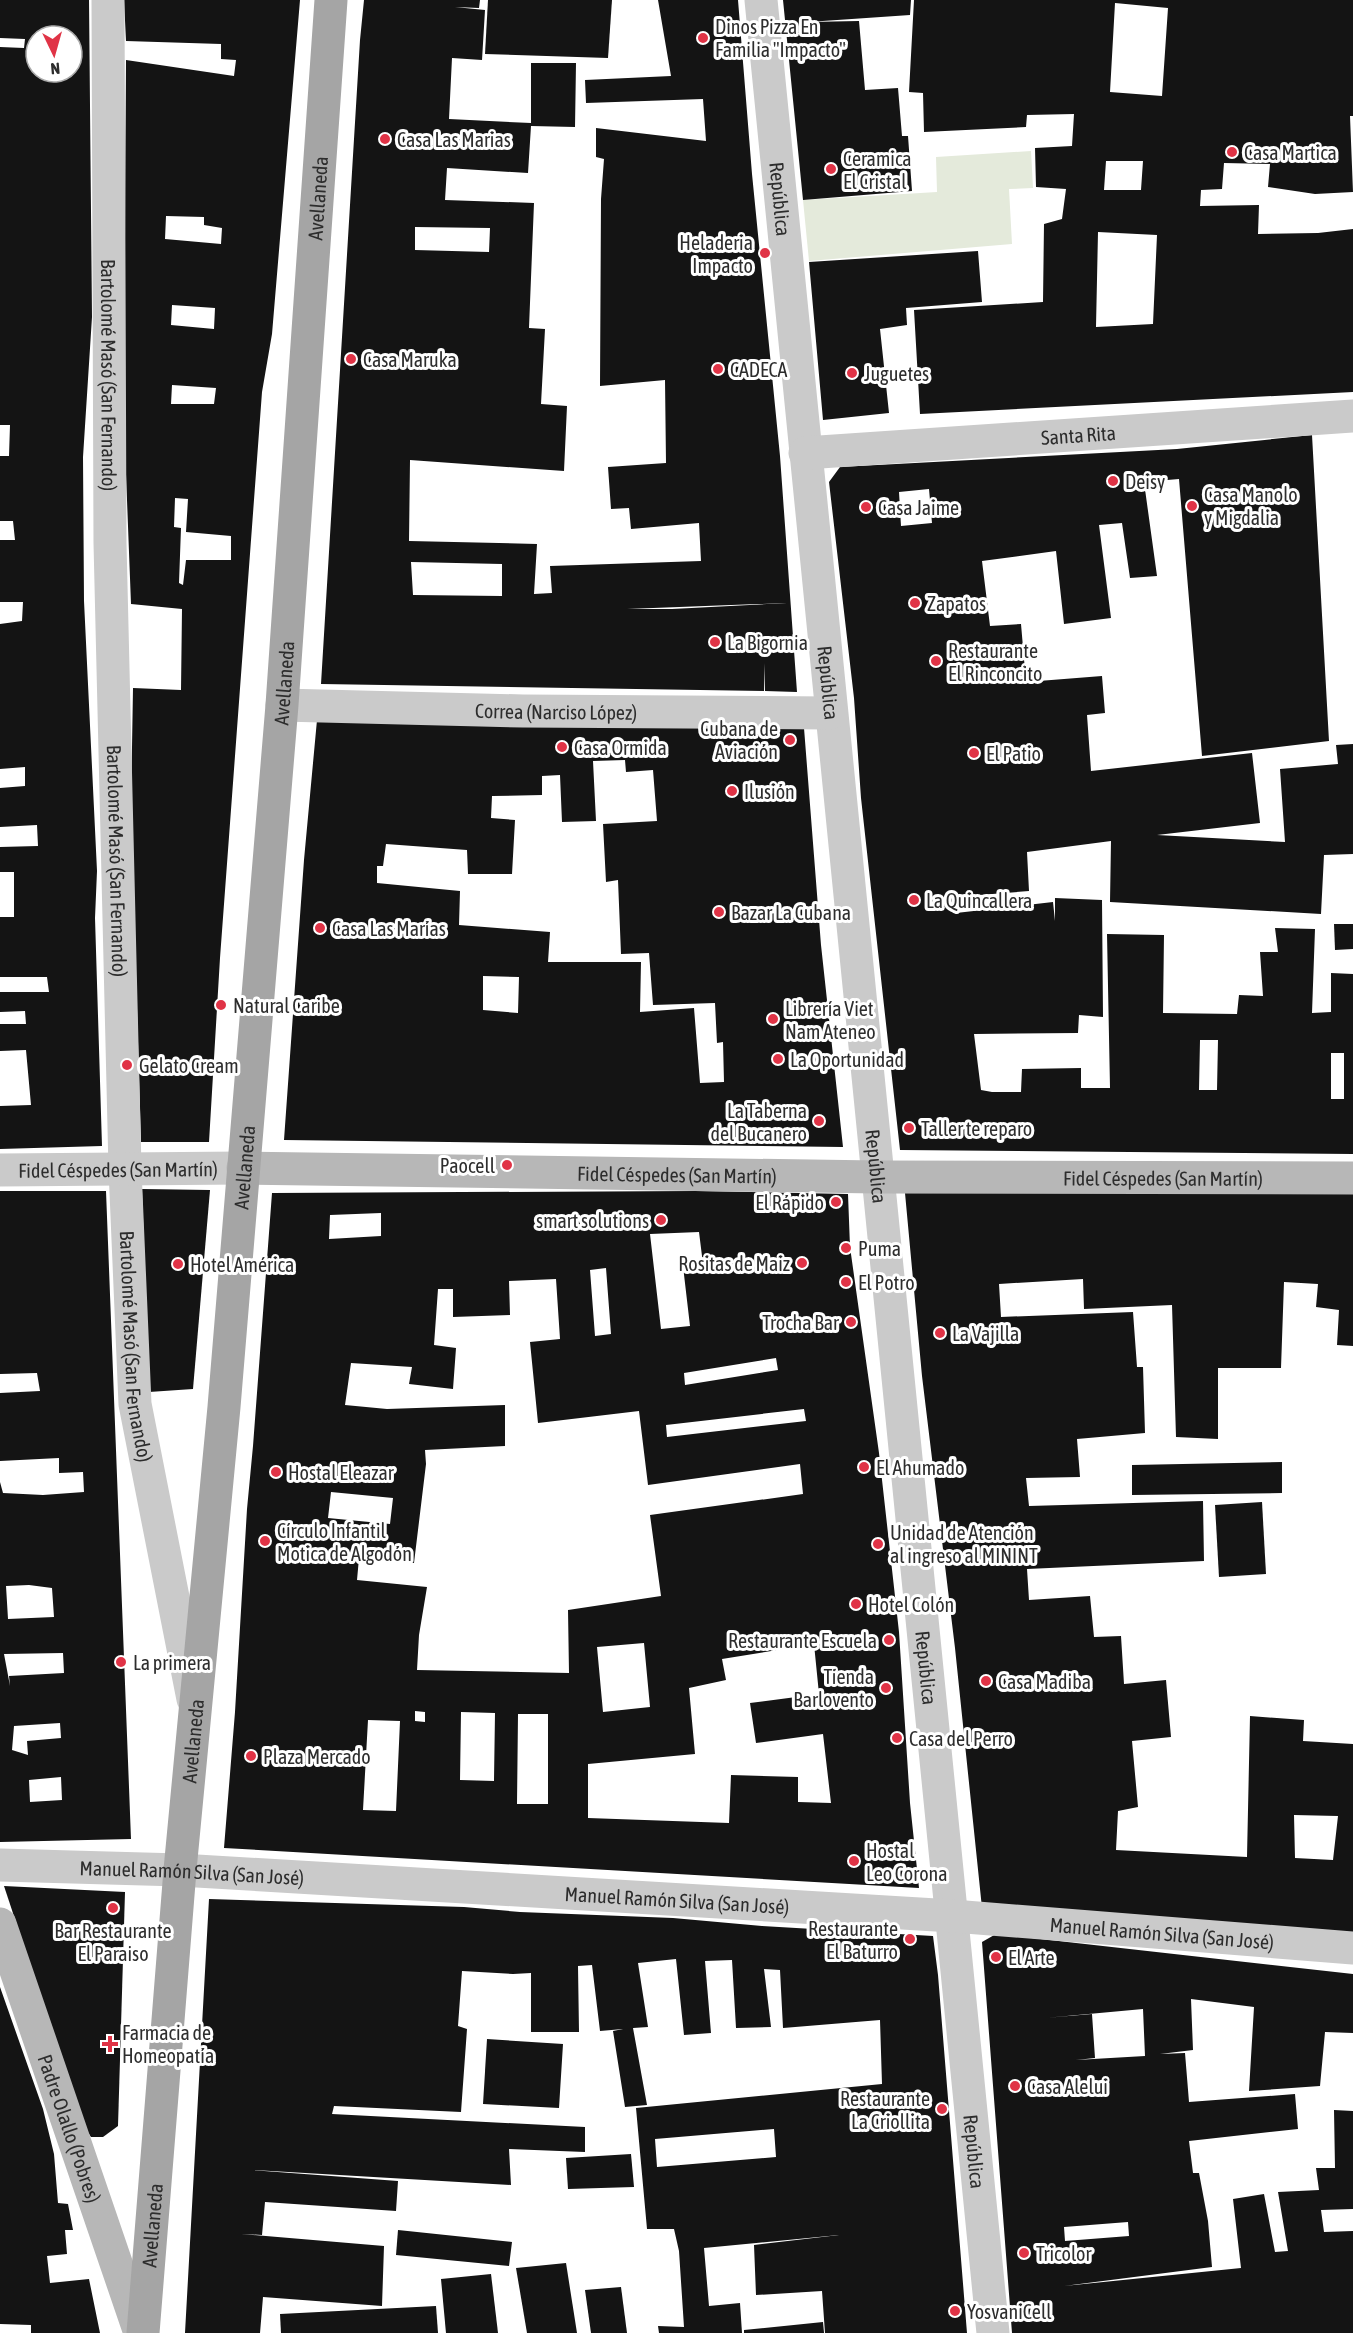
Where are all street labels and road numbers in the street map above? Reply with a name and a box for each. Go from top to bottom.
street label: Avellaneda [303,155,332,241]
street label: República [766,161,796,237]
street label: Bartolomé Masó (San Fernando) [97,259,121,491]
street label: Santa Rita [1040,421,1117,449]
street label: Avellaneda [269,640,298,726]
street label: República [814,644,844,721]
street label: Correa (Narciso López) [475,698,637,723]
street label: Bartolomé Masó (San Fernando) [103,745,132,977]
street label: Avellaneda [229,1124,259,1210]
street label: República [862,1128,892,1204]
street label: Fidel Céspedes (San Martín) [18,1157,218,1181]
street label: Fidel Céspedes (San Martín) [577,1161,777,1187]
street label: Fidel Céspedes (San Martín) [1063,1166,1263,1189]
street label: Bartolomé Masó (San Fernando) [116,1230,158,1464]
street label: República [912,1630,942,1706]
street label: Avellaneda [177,1698,208,1784]
street label: Manuel Ramón Silva (San José) [79,1856,305,1889]
street label: Manuel Ramón Silva (San José) [564,1881,790,1918]
street label: Manuel Ramón Silva (San José) [1049,1912,1275,1953]
street label: Padre Olallo (Pobres) [34,2051,106,2205]
street label: República [960,2113,990,2190]
street label: Avellaneda [137,2182,166,2268]

